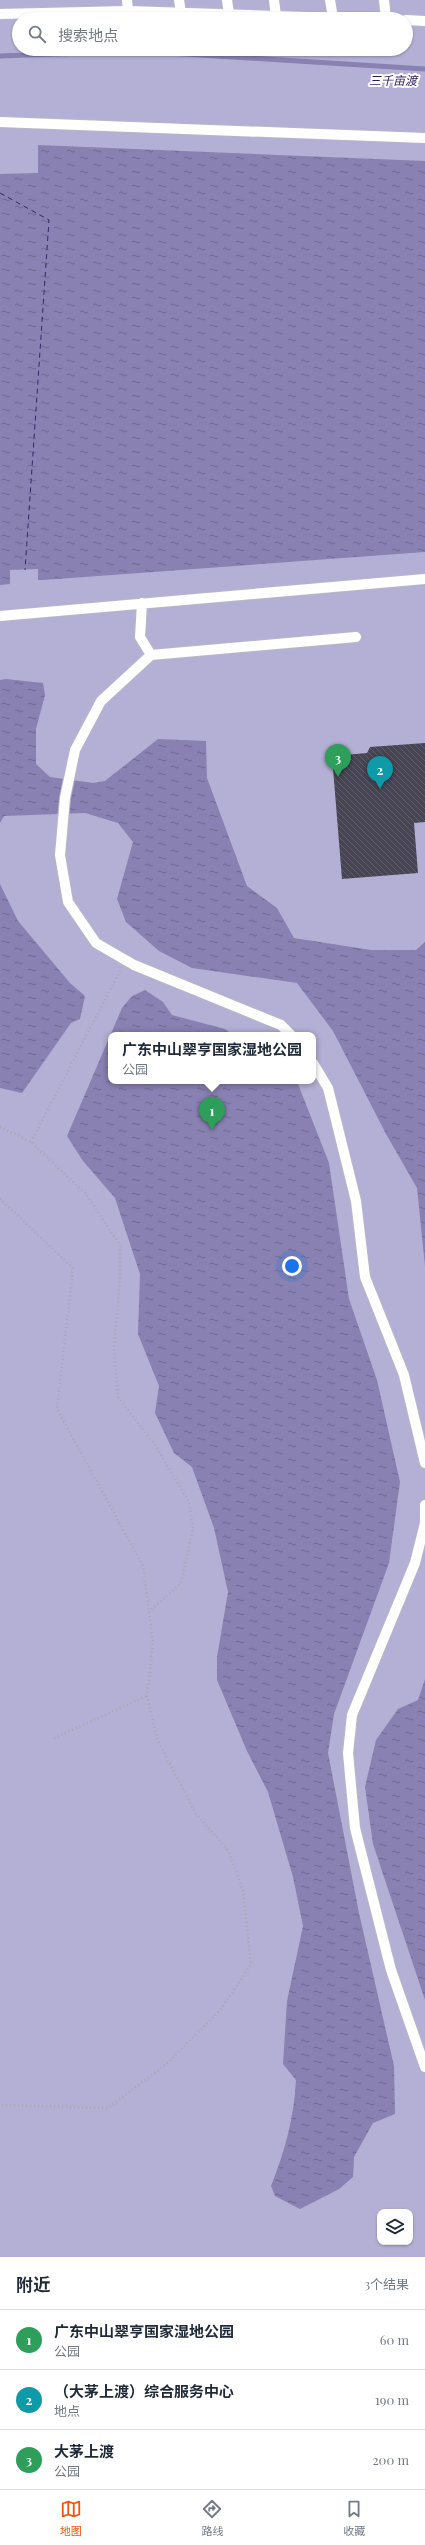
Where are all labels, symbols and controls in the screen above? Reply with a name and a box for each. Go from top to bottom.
search box [12,12,413,56]
icon: search [26,23,48,45]
text: 搜索地点 [58,25,118,45]
park label: 三千亩渡 [369,72,419,88]
pin: 3 [325,744,351,777]
pin: 2 [367,756,393,789]
popup [108,1032,316,1084]
text: 广东中山翠亨国家湿地公园 [122,1039,302,1059]
text: 公园 [122,1060,148,1077]
pin: 1 [199,1097,225,1130]
your location [282,1256,302,1276]
map controls [377,2209,413,2245]
button: layers [377,2209,413,2245]
text: 附近 [16,2273,50,2295]
text: 3个结果 [364,2275,409,2292]
text: 广东中山翠亨国家湿地公园 [54,2321,234,2341]
text: 1 [27,2331,31,2348]
text: 60 m [380,2331,409,2348]
text: 公园 [54,2342,80,2359]
text: （大茅上渡）综合服务中心 [54,2381,234,2401]
text: 2 [26,2391,32,2408]
text: 190 m [375,2391,409,2408]
text: 地点 [54,2402,80,2419]
text: 大茅上渡 [54,2441,114,2461]
text: 3 [26,2451,32,2468]
text: 200 m [372,2451,409,2468]
text: 公园 [54,2462,80,2479]
tab: 地图 [60,2498,82,2538]
tab: 路线 [201,2498,223,2538]
tab: 收藏 [343,2498,365,2538]

